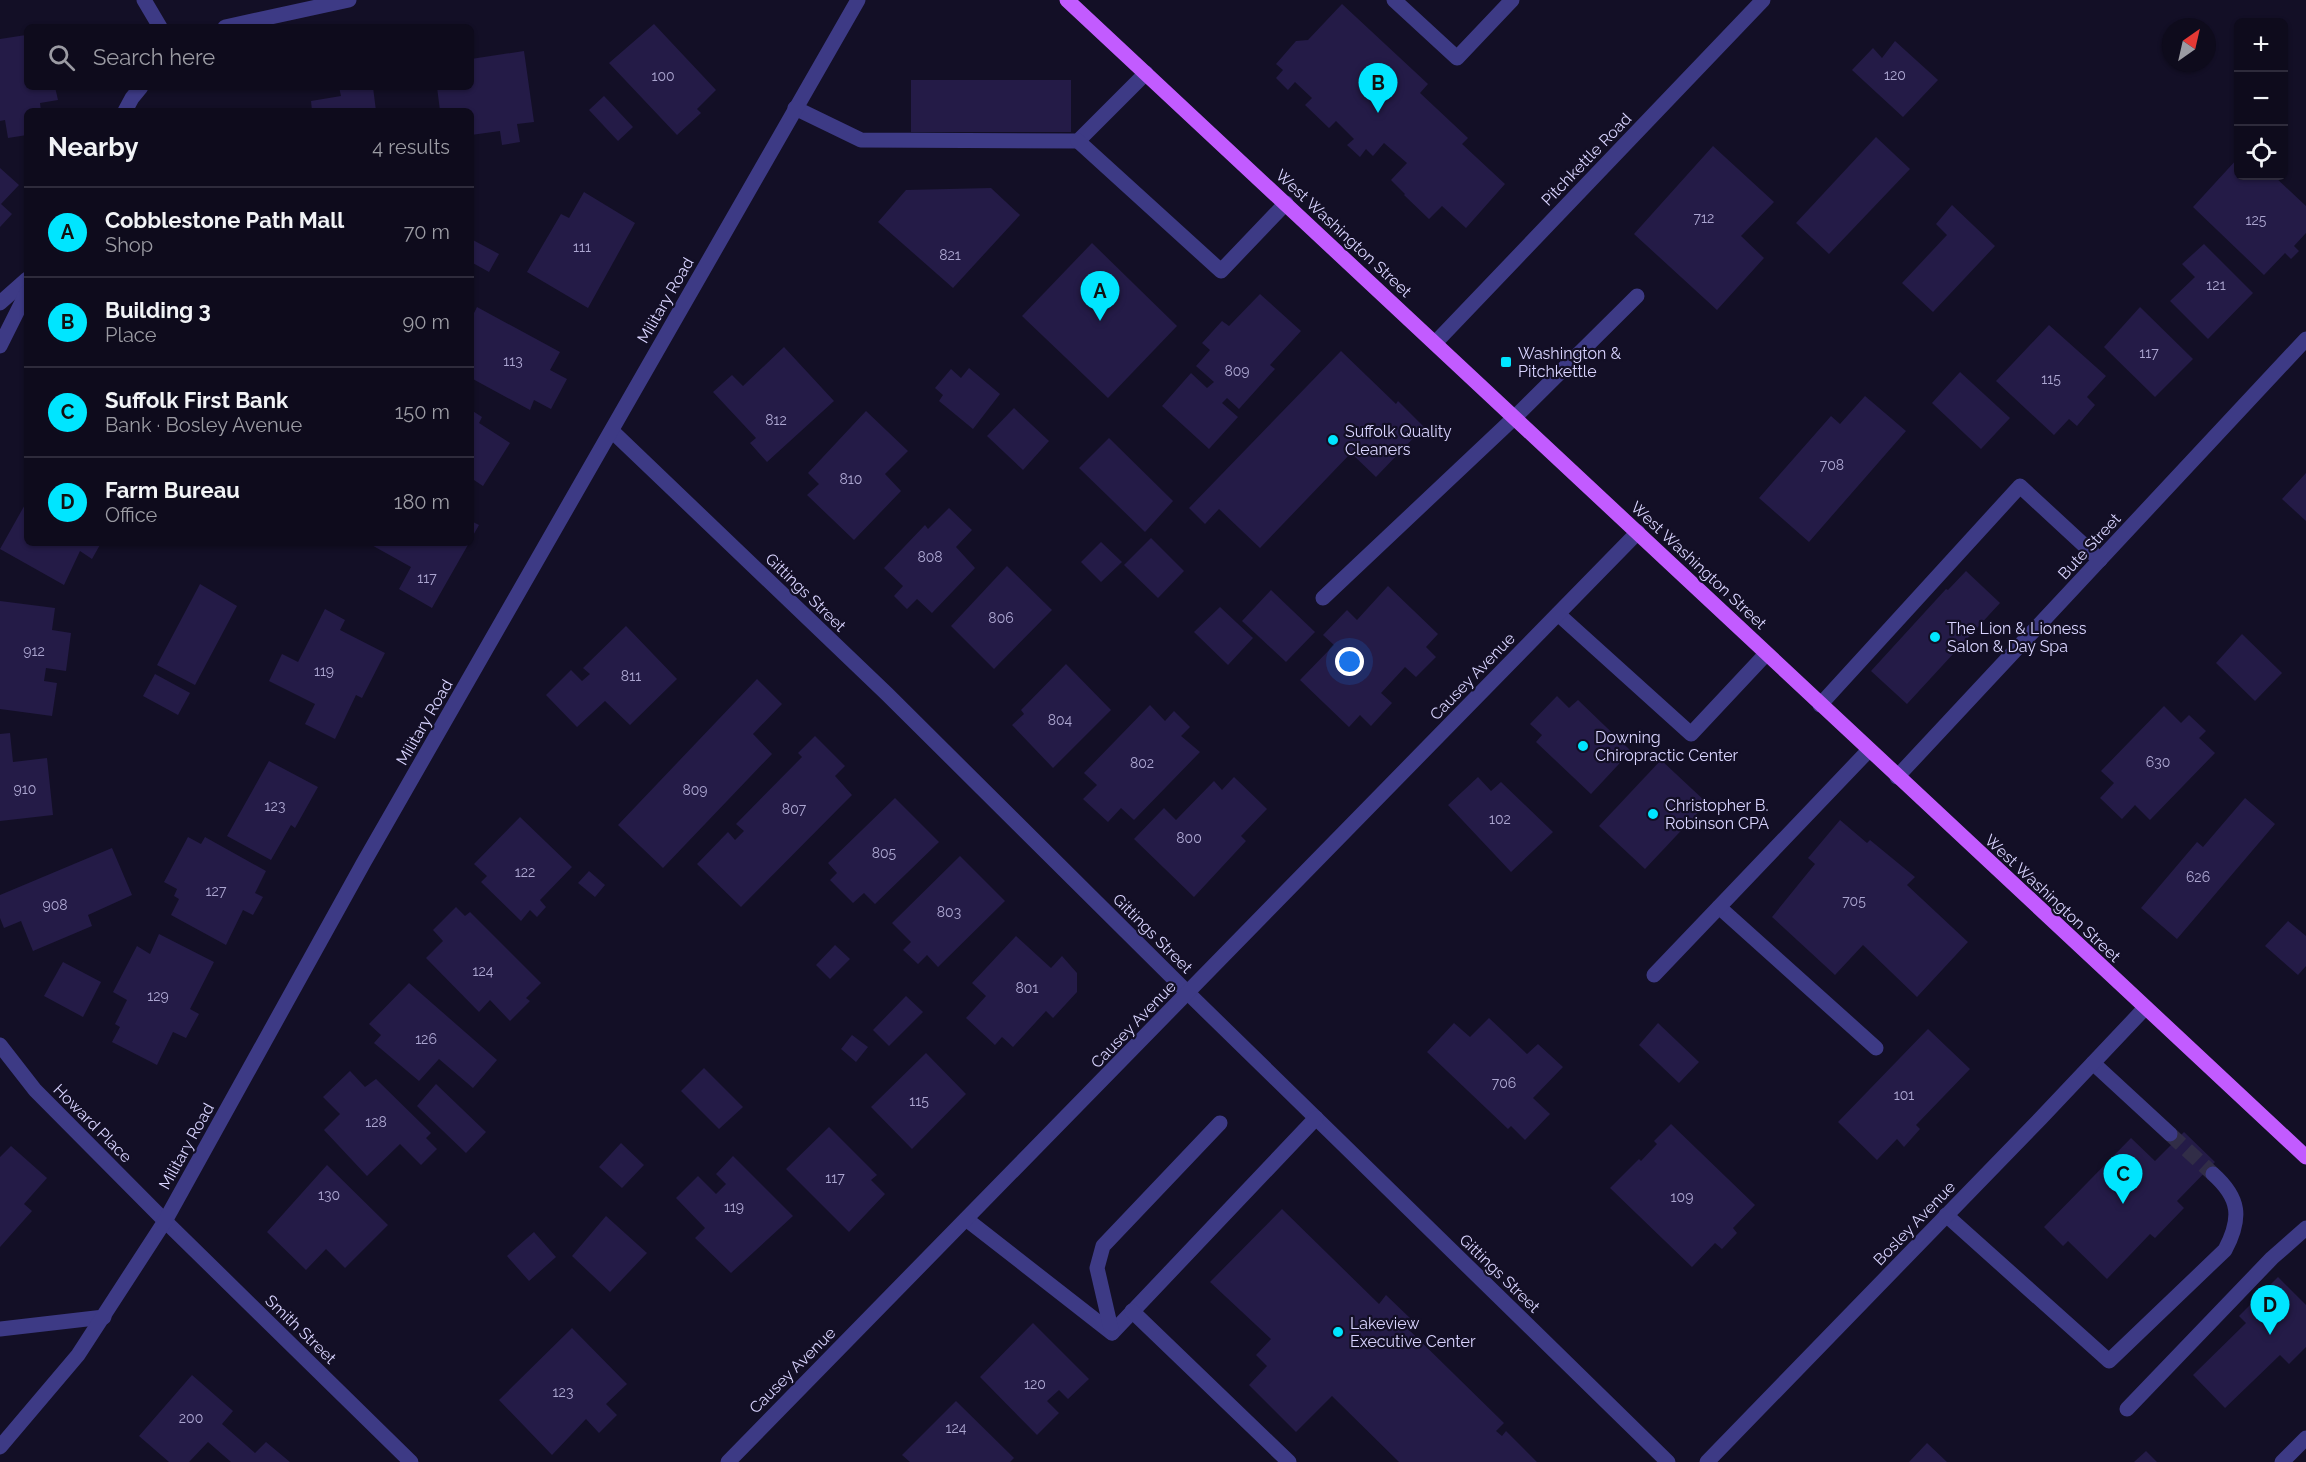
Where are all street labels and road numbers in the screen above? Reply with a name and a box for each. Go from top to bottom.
street label: Pitchkettle Road [1537,109,1635,209]
street label: West Washington Street [1272,166,1416,302]
street label: Military Road [633,254,698,346]
street label: West Washington Street [1627,498,1771,634]
street label: Bute Street [2054,509,2125,583]
street label: Gittings Street [761,549,850,636]
street label: Causey Avenue [1426,629,1519,724]
street label: Military Road [392,676,457,768]
street label: West Washington Street [1981,831,2125,967]
street label: Gittings Street [1109,890,1197,977]
street label: Causey Avenue [1087,977,1180,1072]
street label: Howard Place [50,1080,136,1166]
street label: Military Road [155,1100,218,1193]
street label: Bosley Avenue [1870,1177,1959,1269]
street label: Gittings Street [1455,1230,1544,1317]
street label: Smith Street [261,1291,340,1368]
street label: Causey Avenue [745,1323,839,1417]

